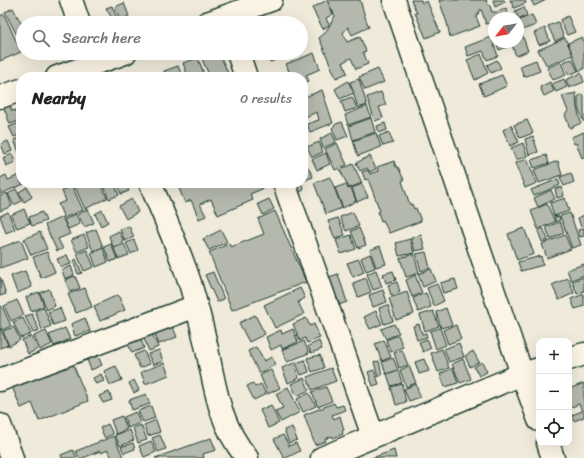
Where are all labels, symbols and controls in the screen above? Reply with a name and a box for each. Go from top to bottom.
north arrow [488,12,524,48]
search box [16,16,308,60]
text: Search here [62,25,141,51]
icon: search [30,27,52,49]
text: Nearby [32,83,86,113]
text: 0 results [240,87,292,110]
map controls [536,338,572,446]
button: + [536,338,572,374]
button: − [536,374,572,410]
button: locate [536,410,572,446]

